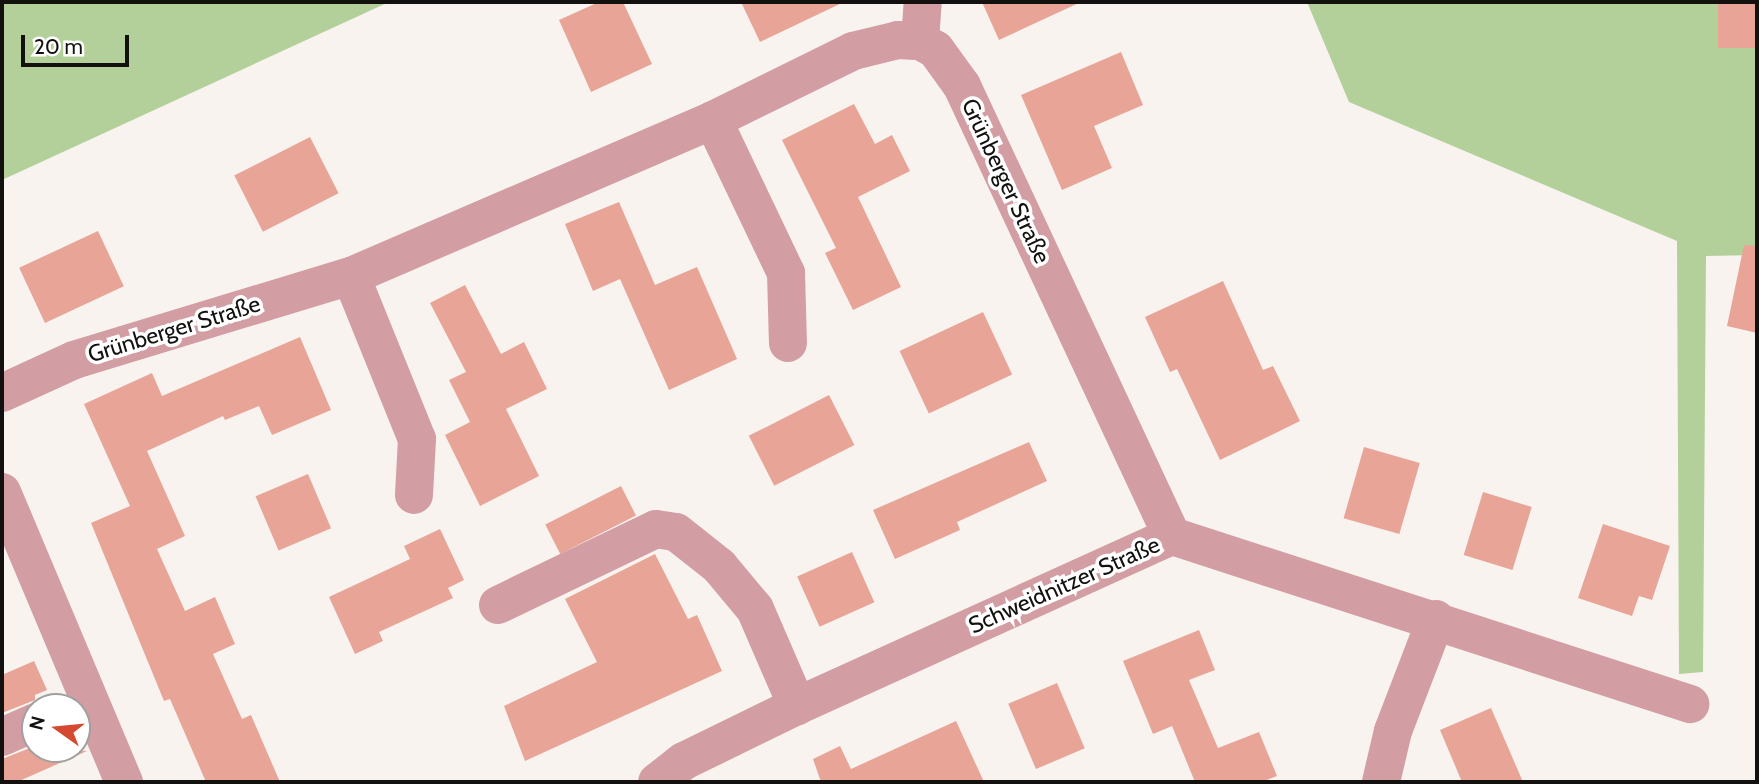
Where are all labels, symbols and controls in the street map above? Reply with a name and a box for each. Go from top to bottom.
scale bar [24,21,133,65]
text: 20 m [34,34,83,59]
street label: Grünberger Straße [956,94,1056,268]
street label: Grünberger Straße [84,290,264,368]
street label: Schweidnitzer Straße [964,530,1164,640]
north arrow [21,693,91,763]
text: N [24,713,50,732]

